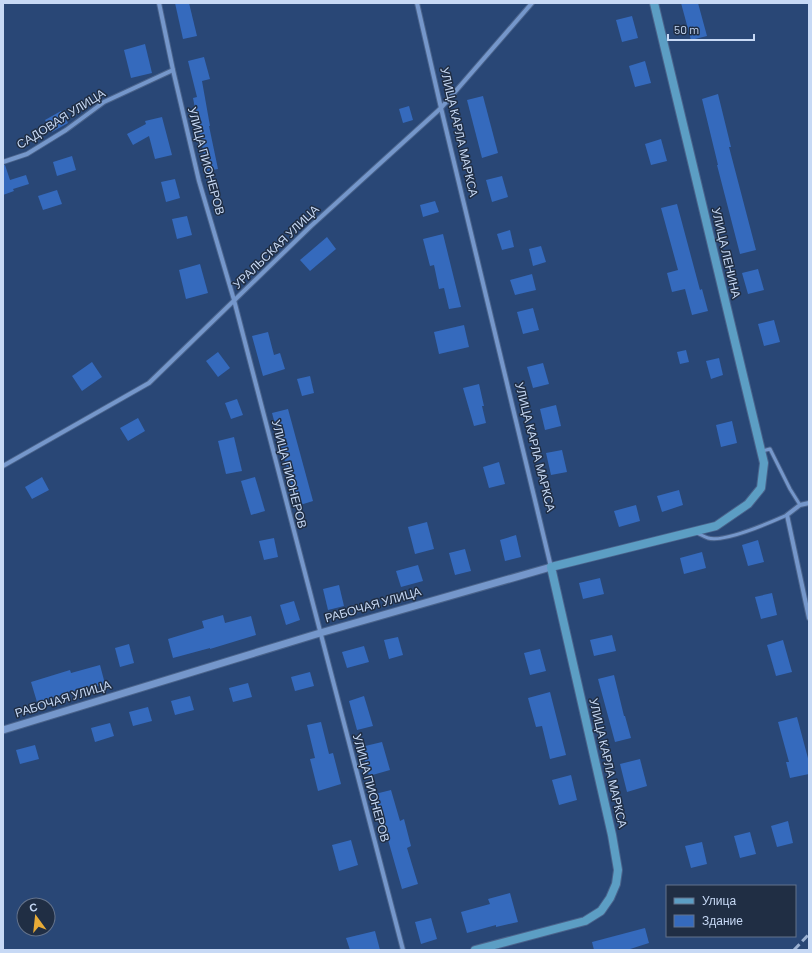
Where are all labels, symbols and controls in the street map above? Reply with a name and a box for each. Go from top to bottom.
scale bar [668,16,754,42]
text: 50 m [674,22,699,36]
street label: УЛИЦА КАРЛА МАРКСА [437,65,482,198]
street label: САДОВАЯ УЛИЦА [14,85,108,152]
street label: УЛИЦА ПИОНЕРОВ [185,105,228,217]
street label: УРАЛЬСКАЯ УЛИЦА [229,202,322,292]
street label: УЛИЦА ЛЕНИНА [709,206,744,300]
street label: УЛИЦА КАРЛА МАРКСА [512,381,559,513]
street label: УЛИЦА ПИОНЕРОВ [269,418,310,530]
street label: РАБОЧАЯ УЛИЦА [323,584,423,625]
street label: РАБОЧАЯ УЛИЦА [13,677,113,720]
street label: УЛИЦА КАРЛА МАРКСА [586,696,631,829]
street label: УЛИЦА ПИОНЕРОВ [350,732,393,844]
legend [666,885,796,937]
text: Улица [702,893,736,908]
north arrow [16,897,56,937]
text: С [28,900,39,914]
text: Здание [702,913,743,928]

